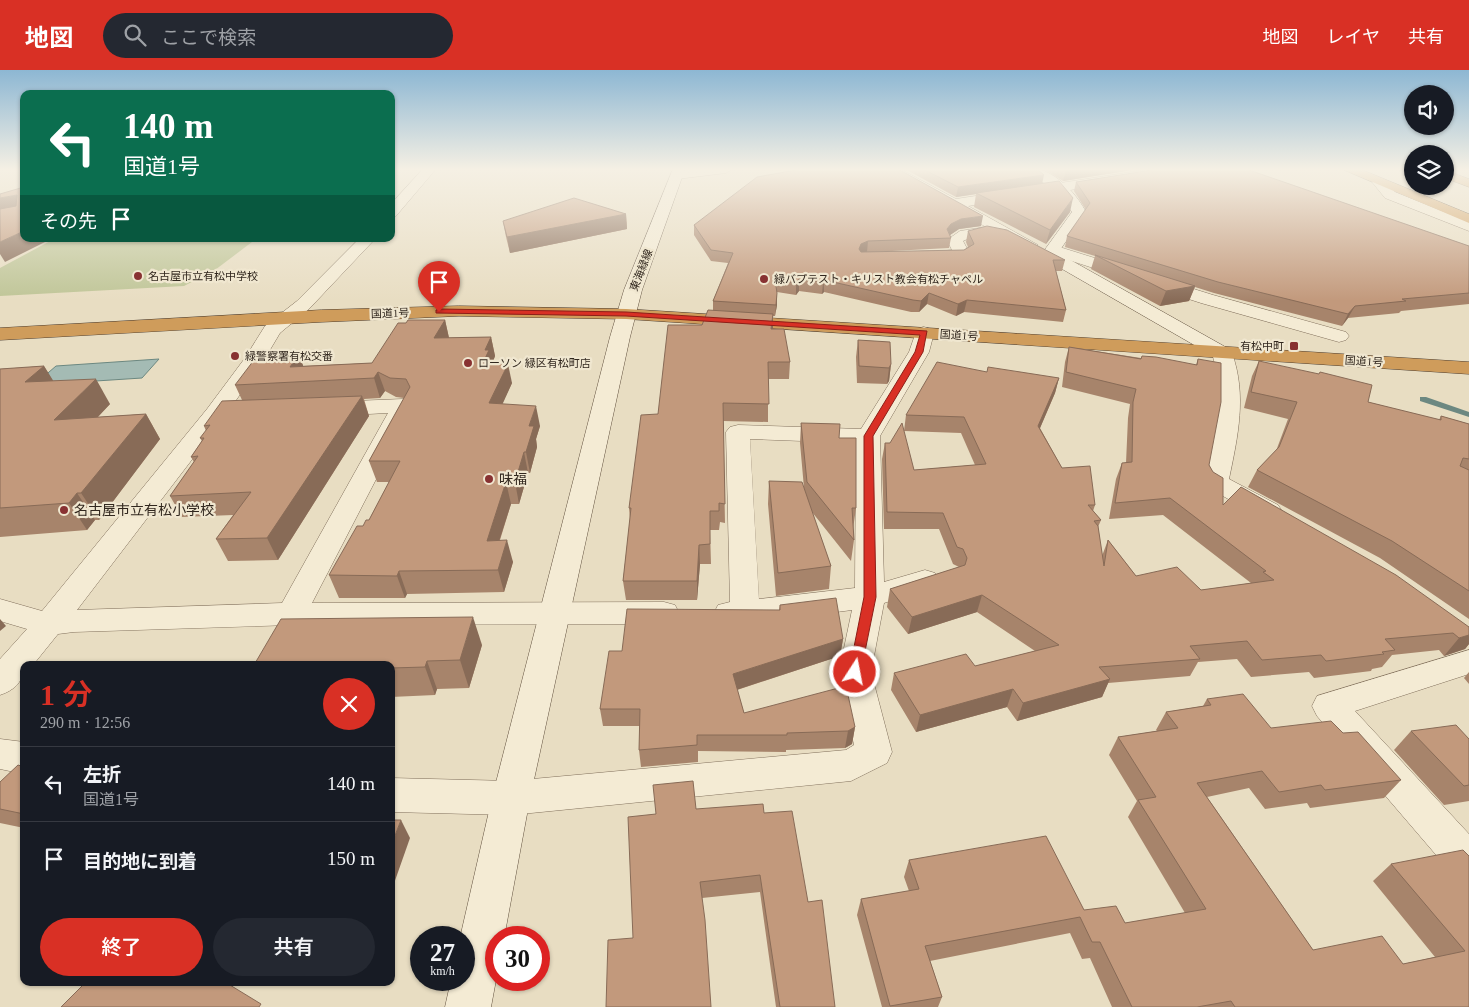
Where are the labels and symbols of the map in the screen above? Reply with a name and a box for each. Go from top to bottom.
street label: 東海緑線 [628,247,654,293]
pin [418,261,460,312]
marker: 名古屋市立有松中学校 [132,270,144,282]
place label: 名古屋市立有松中学校 [148,270,258,282]
marker: 緑バプテスト・キリスト教会有松チャペル [758,273,770,285]
place label: 緑バプテスト・キリスト教会有松チャペル [774,273,983,285]
street label: 国道1号 [371,306,409,320]
street label: 国道1号 [939,328,979,342]
place label: 有松中町 [1240,340,1284,352]
marker: 有松中町 [1288,340,1300,352]
marker: 緑警察署有松交番 [229,350,241,362]
place label: 緑警察署有松交番 [245,350,333,362]
street label: 国道1号 [1344,354,1384,368]
marker: ローソン 緑区有松町店 [462,357,474,369]
place label: ローソン 緑区有松町店 [478,357,591,369]
place label: 味福 [499,472,527,487]
marker: 味福 [483,473,495,485]
place label: 名古屋市立有松小学校 [74,503,214,518]
marker: 名古屋市立有松小学校 [58,504,70,516]
position arrow [828,645,880,697]
speed limit sign: 30 [485,926,550,991]

